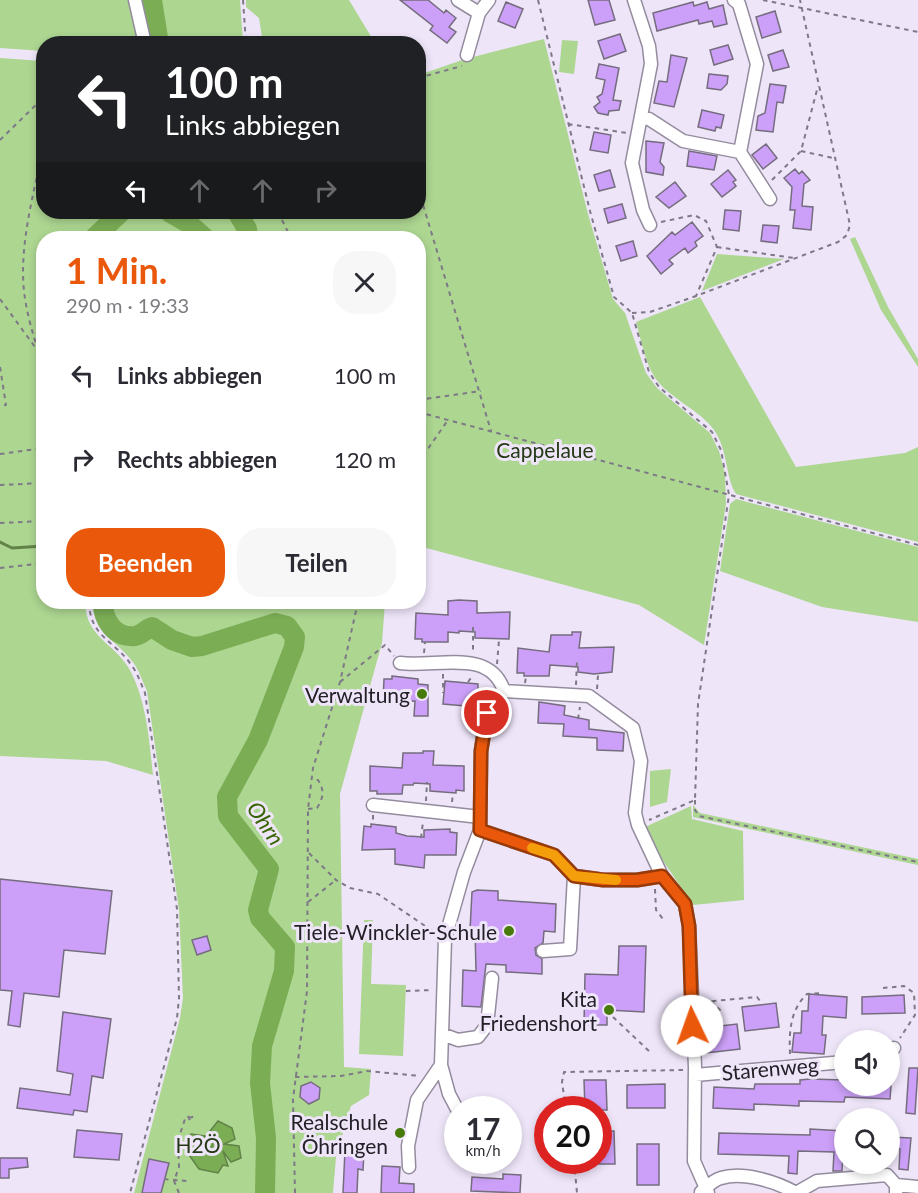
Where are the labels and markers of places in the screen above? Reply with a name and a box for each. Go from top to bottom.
place label: Verwaltung [305,682,410,707]
marker: Verwaltung [415,687,429,701]
pin [461,687,512,738]
place label: Tiele-Winckler-Schule [294,919,497,944]
marker: Tiele-Winckler-Schule [502,924,516,938]
place label: Kita Friedenshort [480,986,597,1035]
marker: Kita Friedenshort [602,1003,616,1017]
place label: Realschule Öhringen [290,1109,388,1158]
marker: Realschule Öhringen [393,1126,407,1140]

